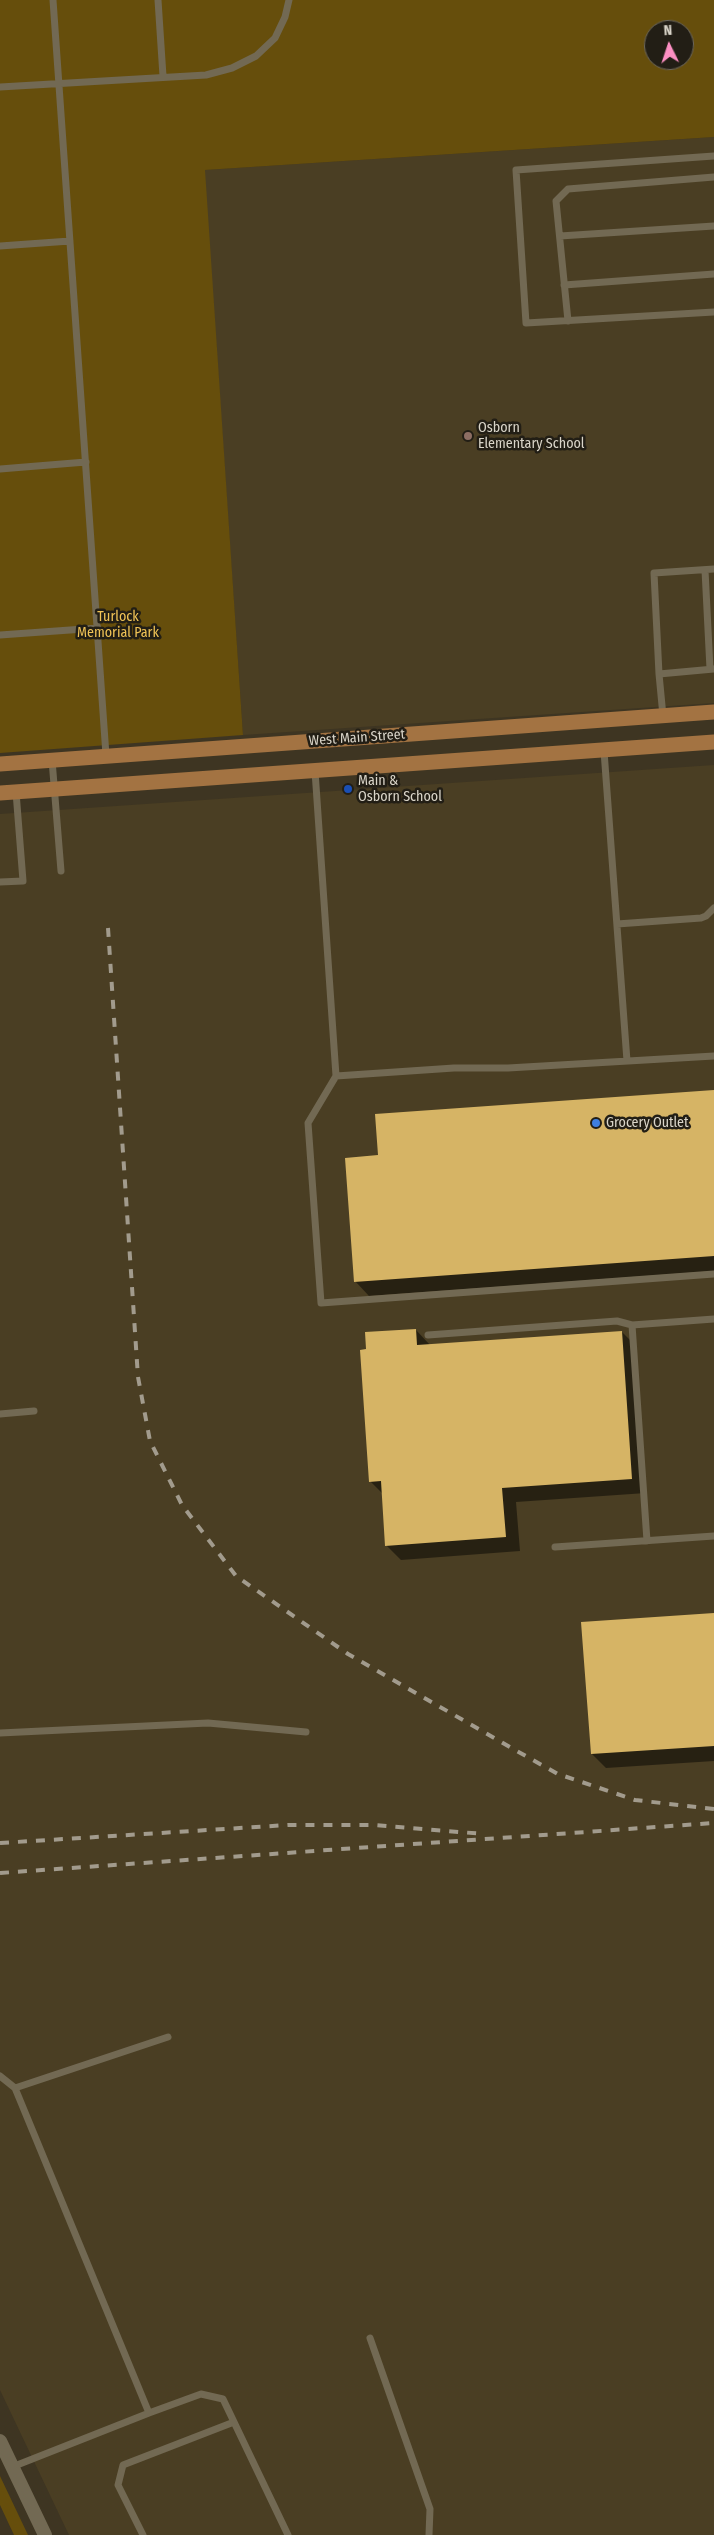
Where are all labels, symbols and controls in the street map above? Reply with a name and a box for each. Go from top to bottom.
north arrow [644,20,694,70]
text: N [663,22,673,39]
place label: Osborn Elementary School [478,420,585,452]
marker: Osborn Elementary School [462,430,474,442]
park label: Turlock Memorial Park [77,609,159,642]
street label: West Main Street [308,726,406,750]
place label: Main & Osborn School [358,773,442,806]
marker: Main & Osborn School [342,783,354,795]
place label: Grocery Outlet [606,1115,689,1131]
marker: Grocery Outlet [590,1117,602,1129]

